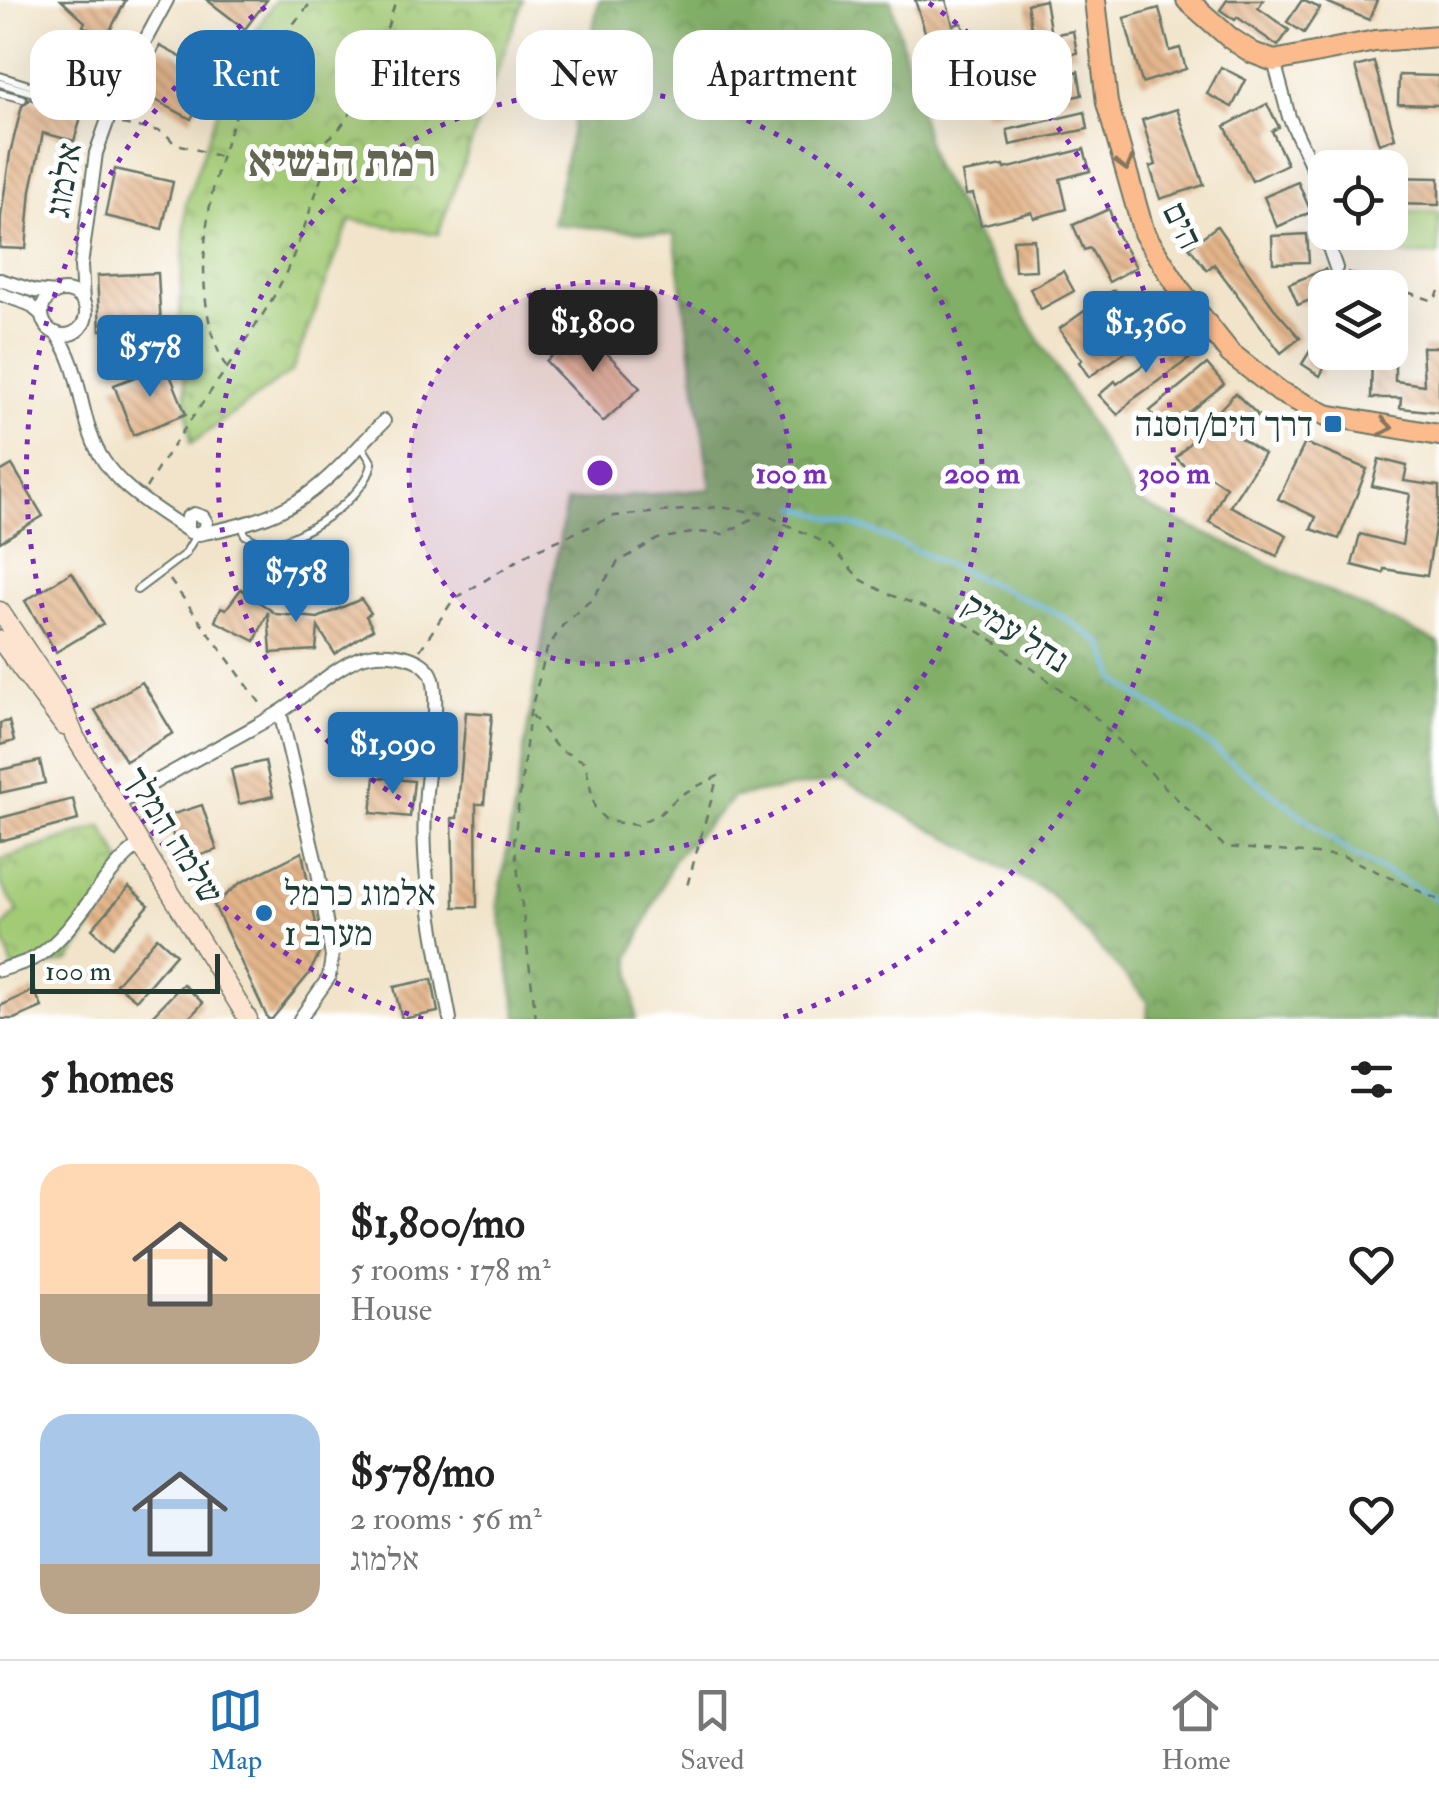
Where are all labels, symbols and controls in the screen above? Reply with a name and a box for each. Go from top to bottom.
chip: Buy [30,30,156,120]
chip: Rent [176,30,315,120]
chip: Filters [335,30,496,120]
chip: New [516,30,653,120]
chip: Apartment [673,30,892,120]
chip: House [912,30,1072,120]
district label: רמת הנשיא [248,134,436,190]
street label: אלמוג [36,139,92,221]
map controls [1308,150,1408,370]
button: locate [1308,150,1408,250]
one-way arrow [1113,155,1134,172]
street label: הים [1152,195,1212,256]
button: layers [1308,270,1408,370]
pin: $1,800 [512,290,674,375]
pin: $1,360 [1065,291,1227,376]
text: $1,800 [551,302,635,342]
text: $1,360 [1105,303,1187,343]
pin: $578 [91,315,209,400]
text: $578 [119,327,181,367]
place label: דרך הים/הסנה [1134,403,1313,447]
marker: דרך הים/הסנה [1322,413,1344,435]
one-way arrow [1377,416,1394,437]
centre of rings [582,455,618,491]
text: 100 m [756,455,827,492]
text: 200 m [944,455,1020,492]
text: 300 m [1138,455,1211,492]
pin: $758 [237,540,355,625]
text: $758 [265,552,327,592]
street label: נחל עמיק [954,583,1077,683]
pin: $1,090 [312,712,474,797]
text: $1,090 [350,724,436,764]
street label: שלמה המלך [114,759,233,913]
place label: אלמוג כרמל מערב 1 [284,872,436,956]
marker: אלמוג כרמל מערב 1 [253,902,275,924]
scale bar [30,949,220,994]
text: 100 m [45,954,111,989]
icon: filters [1344,1052,1399,1107]
text: 5 homes [40,1053,174,1105]
text: $1,800/mo [350,1198,525,1250]
icon: home [120,1204,240,1324]
icon: heart [1344,1237,1399,1292]
text: 5 rooms · 178 m² [350,1250,551,1290]
text: House [350,1290,432,1330]
text: $578/mo [350,1447,495,1499]
icon: home [120,1454,240,1574]
icon: heart [1344,1487,1399,1542]
text: 2 rooms · 56 m² [350,1499,542,1539]
text: אלמוג [350,1540,419,1580]
tab: Map [208,1683,263,1778]
tab: Saved [680,1683,744,1778]
tab: Home [1161,1683,1231,1778]

